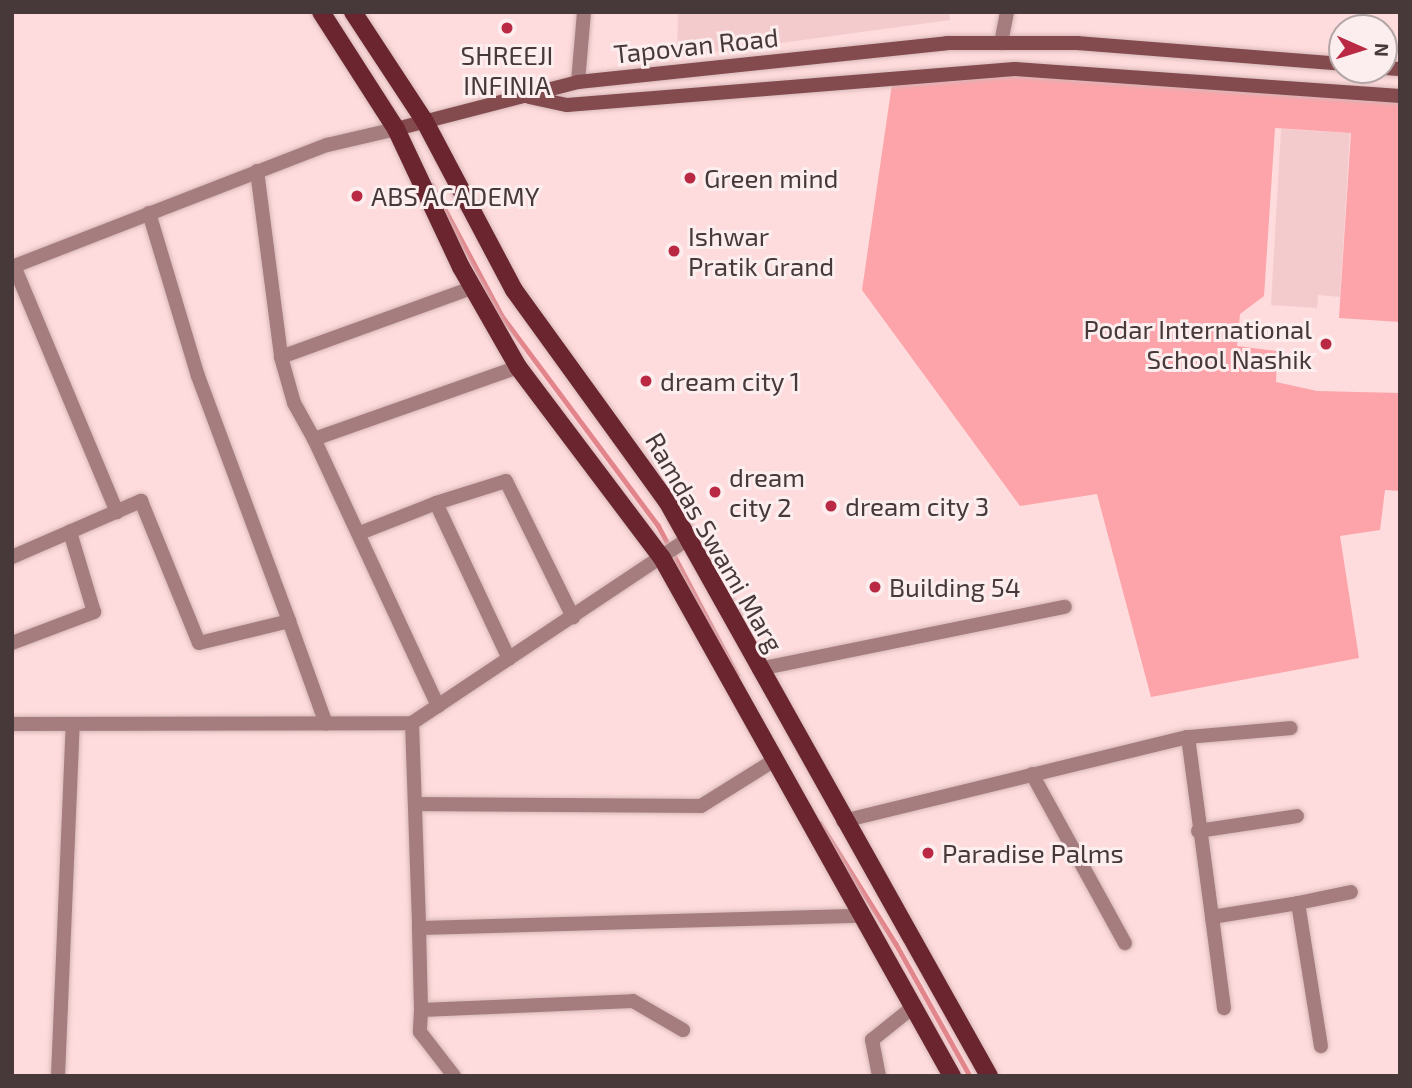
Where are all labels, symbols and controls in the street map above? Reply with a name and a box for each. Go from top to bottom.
north arrow [1328,14,1398,84]
marker: SHREEJI INFINIA [499,20,515,36]
street label: Tapovan Road [612,21,780,69]
place label: SHREEJI INFINIA [461,39,553,100]
text: N [1371,43,1394,57]
place label: Green mind [704,162,838,194]
marker: Green mind [682,170,698,186]
place label: ABS ACADEMY [371,180,540,212]
marker: ABS ACADEMY [349,188,365,204]
place label: Ishwar Pratik Grand [688,220,834,282]
marker: Ishwar Pratik Grand [666,243,682,259]
place label: Podar International School Nashik [1083,313,1312,374]
marker: Podar International School Nashik [1318,336,1334,352]
place label: dream city 1 [660,365,801,397]
marker: dream city 1 [638,373,654,389]
street label: Ramdas Swami Marg [639,427,791,657]
place label: dream city 2 [729,461,805,522]
marker: dream city 2 [707,484,723,500]
place label: dream city 3 [845,490,990,522]
marker: dream city 3 [823,498,839,514]
place label: Building 54 [889,571,1021,603]
marker: Building 54 [867,579,883,595]
place label: Paradise Palms [942,837,1124,869]
marker: Paradise Palms [920,845,936,861]

